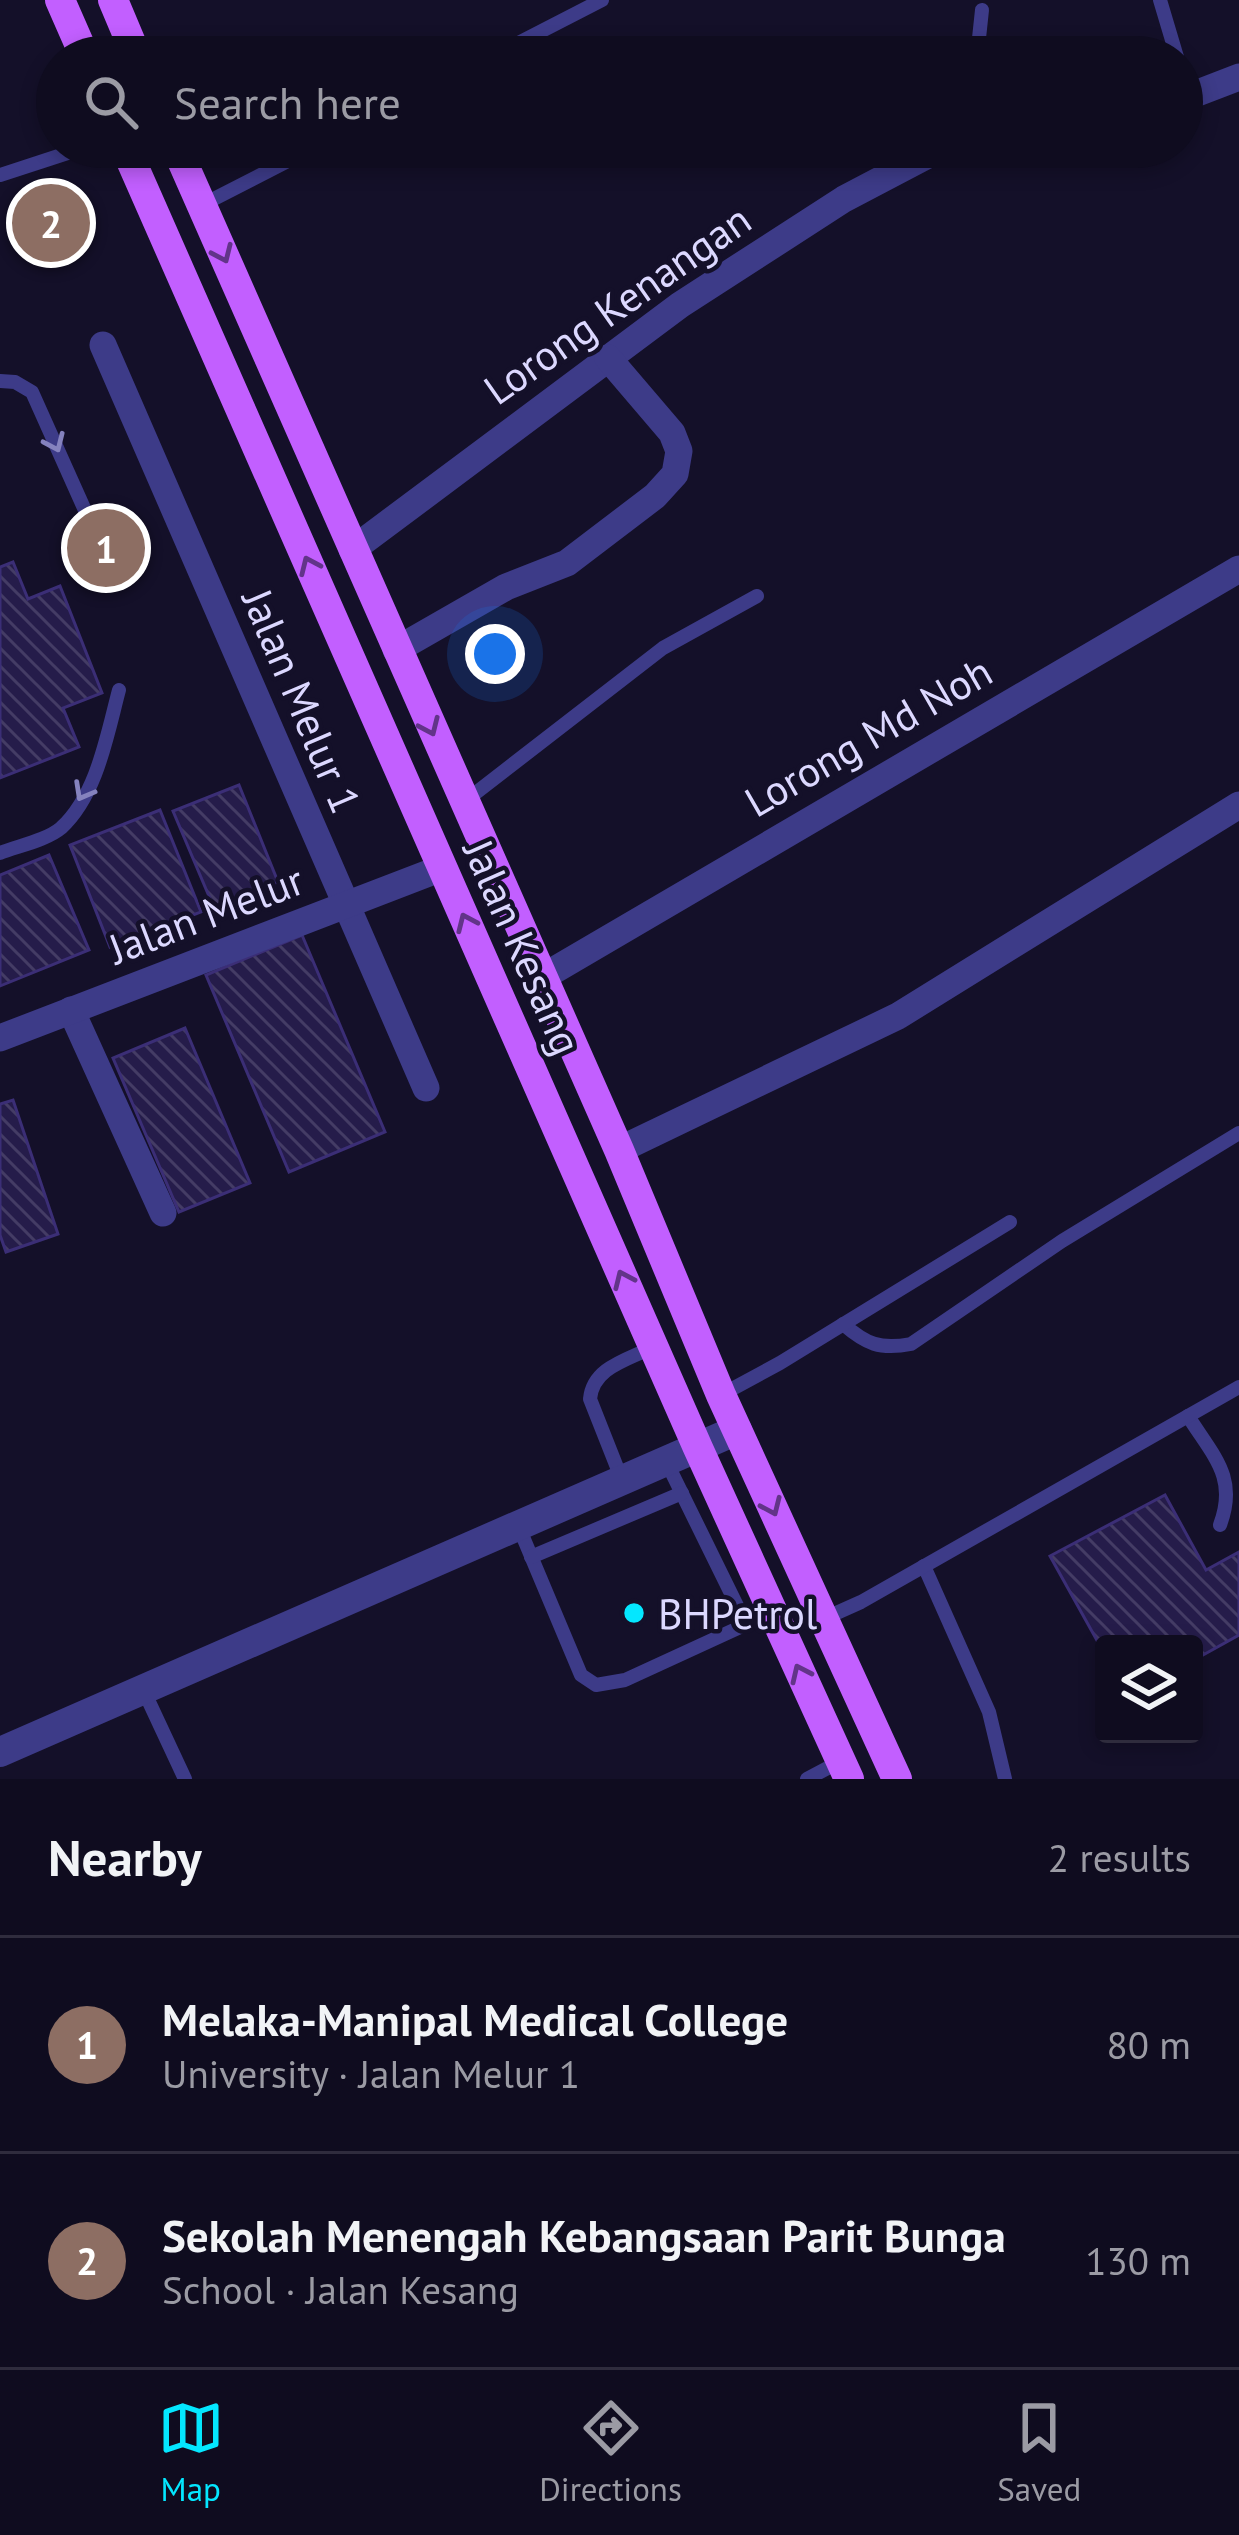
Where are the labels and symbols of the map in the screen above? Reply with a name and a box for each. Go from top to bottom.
pin: 2 [12,178,90,268]
street label: Lorong Kenangan [473,192,761,416]
one-way arrow [209,243,233,264]
one-way arrow [40,431,64,452]
pin: 1 [67,503,145,593]
one-way arrow [299,556,323,577]
street label: Jalan Melur 1 [229,579,374,821]
your location [465,624,525,684]
street label: Lorong Md Noh [735,643,1001,829]
one-way arrow [416,715,440,736]
one-way arrow [74,779,97,801]
street label: Jalan Kesang [450,829,595,1063]
street label: Jalan Melur [99,852,311,977]
one-way arrow [457,912,481,934]
one-way arrow [614,1269,638,1291]
one-way arrow [758,1495,781,1516]
place label: BHPetrol [658,1586,817,1641]
marker: BHPetrol [621,1600,647,1626]
one-way arrow [791,1663,815,1685]

